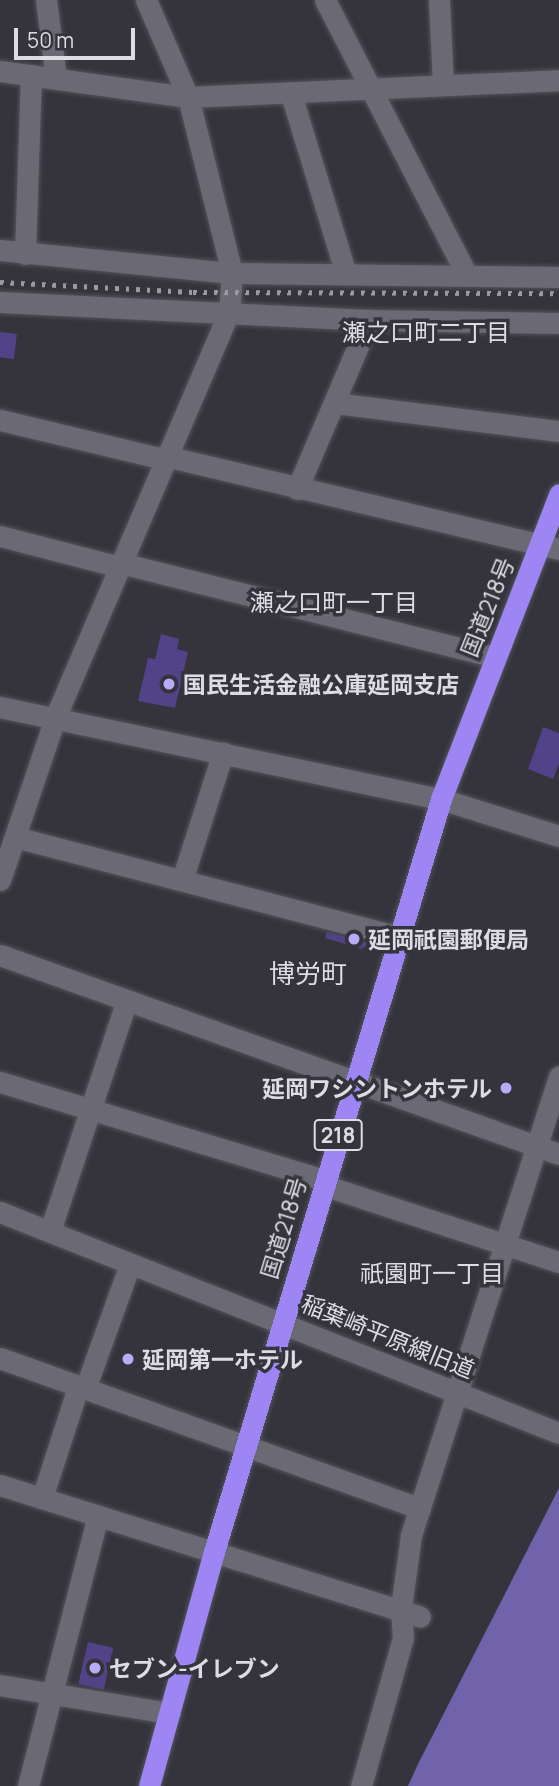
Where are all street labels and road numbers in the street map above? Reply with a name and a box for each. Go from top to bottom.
street label: 国道218号 [455,553,519,661]
road number: 218 [314,1118,362,1152]
street label: 国道218号 [255,1174,311,1282]
street label: 稲葉崎平原線旧道 [298,1289,478,1383]

